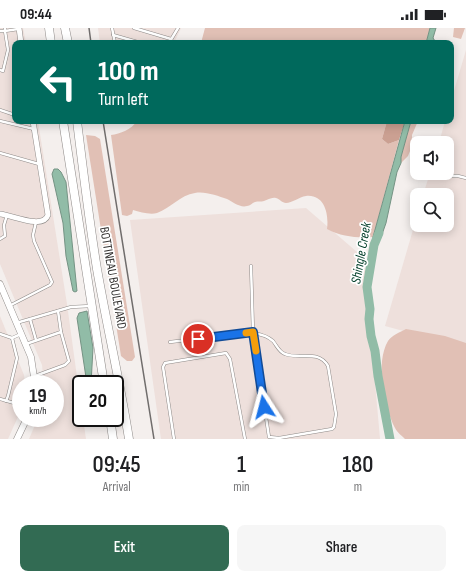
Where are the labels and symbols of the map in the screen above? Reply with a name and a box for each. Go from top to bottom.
water label: Shingle Creek [347,220,375,285]
street label: BOTTINEAU BOULEVARD [96,226,130,330]
pin [181,322,215,356]
speed limit sign: 20 [72,375,124,427]
position arrow [243,386,285,428]

